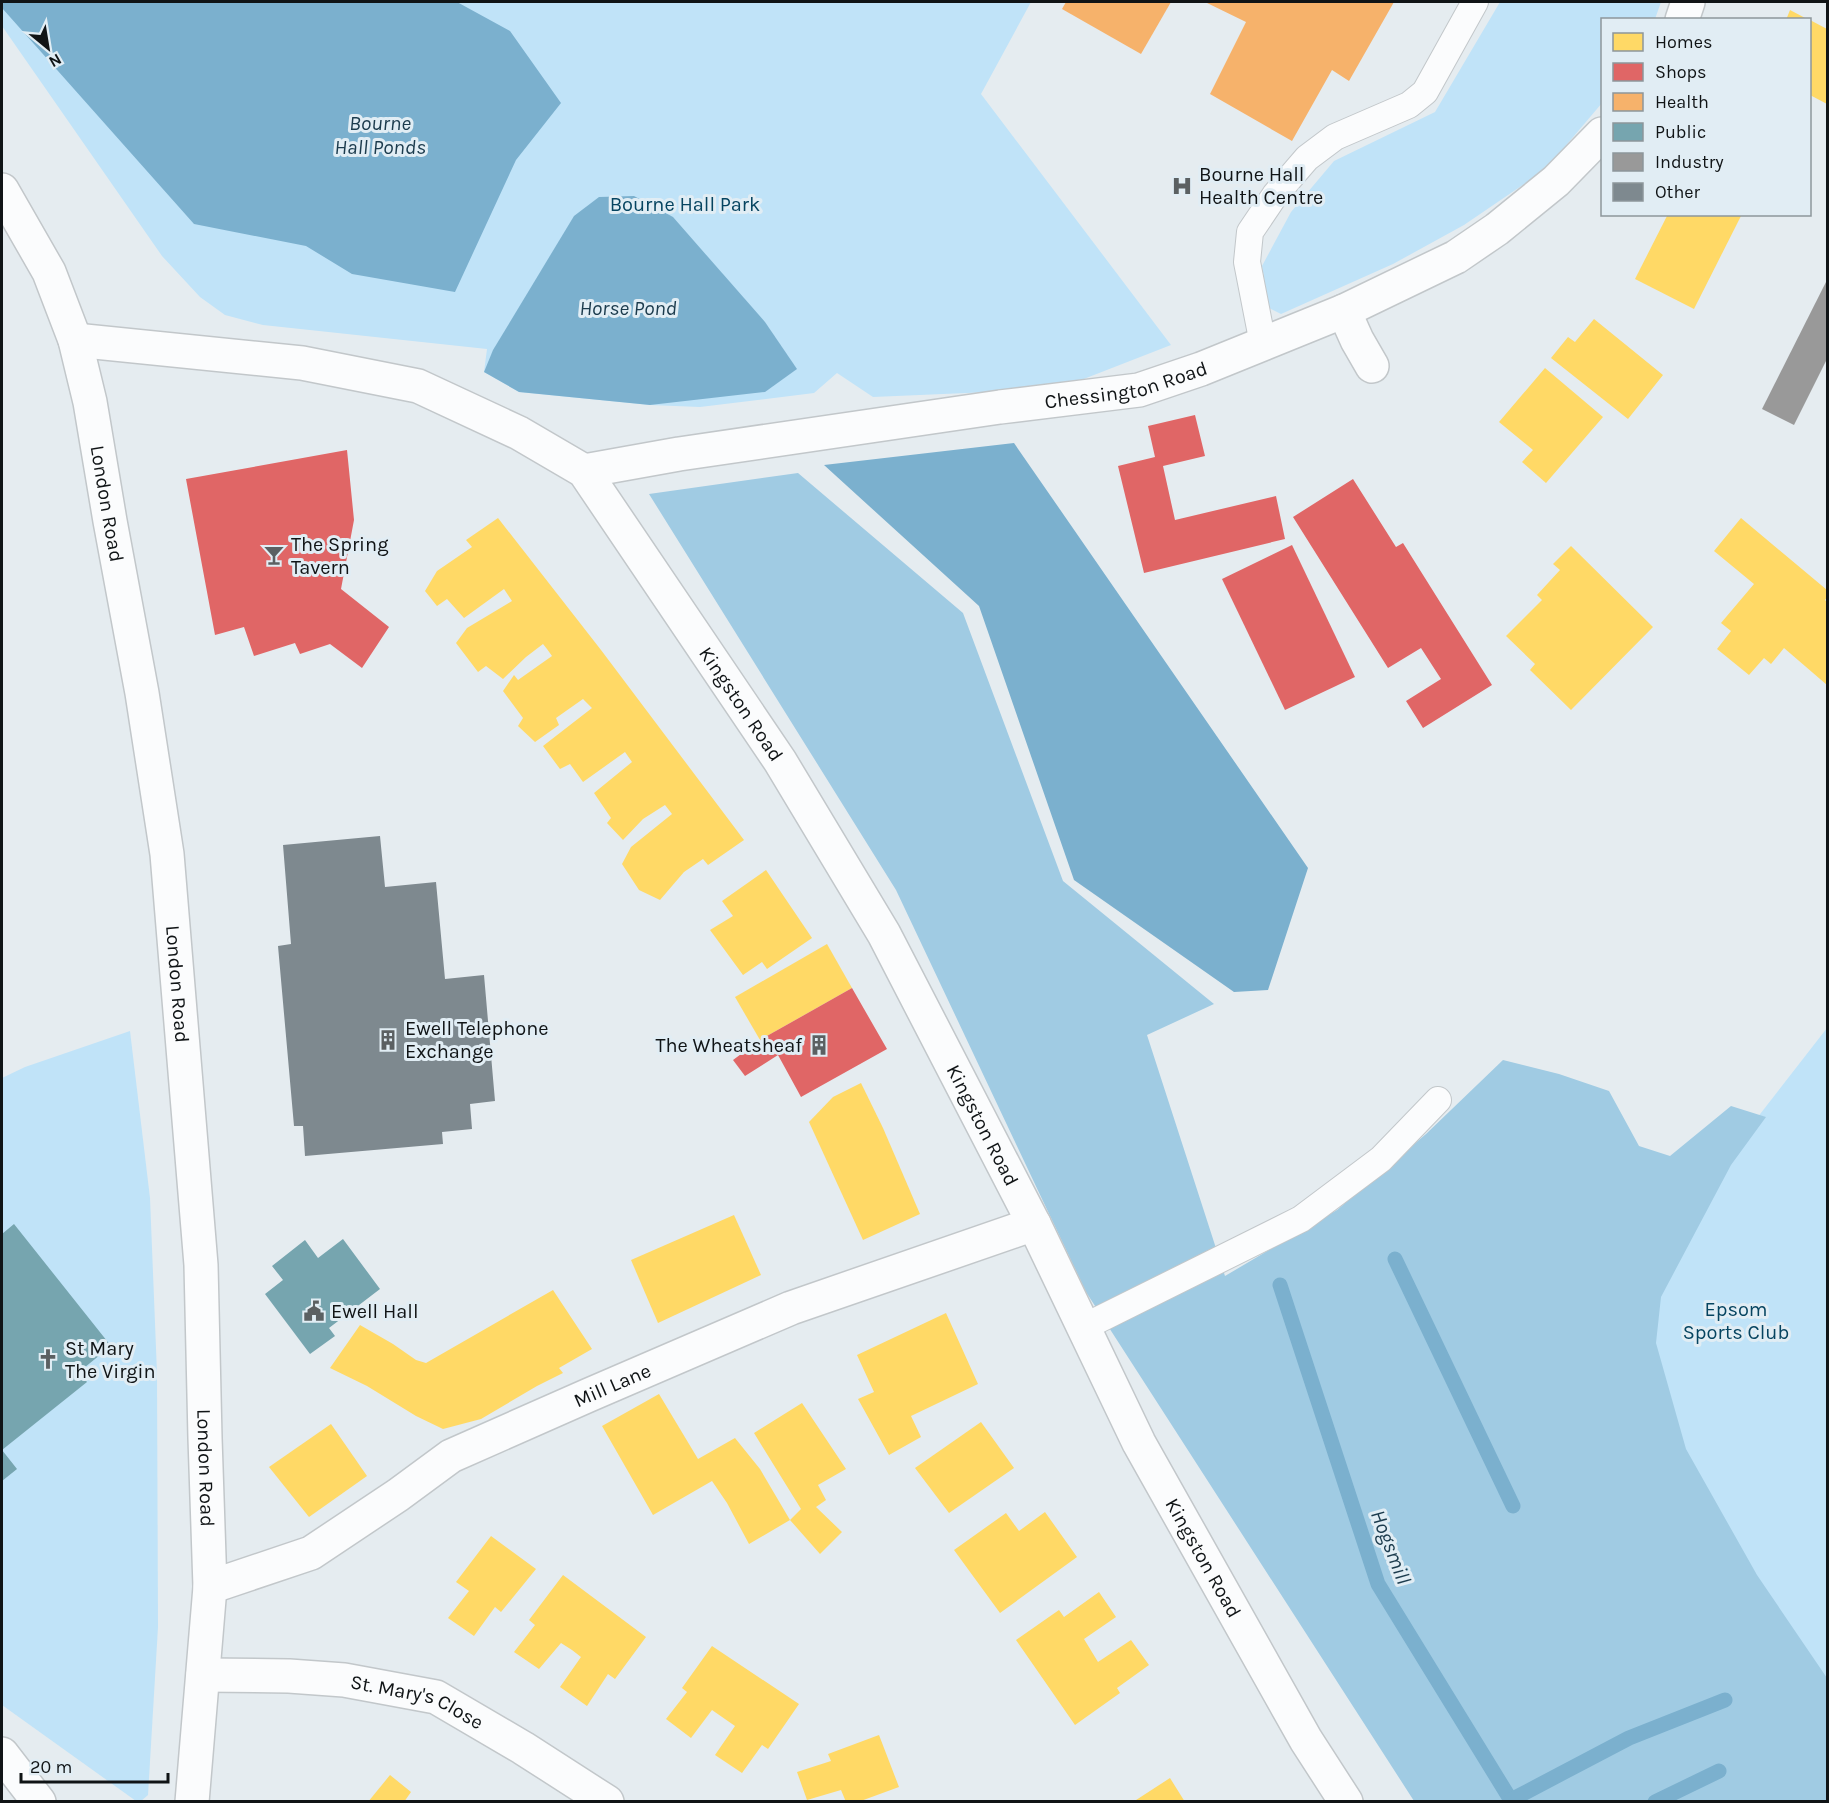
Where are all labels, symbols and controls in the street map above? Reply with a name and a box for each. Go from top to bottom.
north arrow [18,18,78,78]
legend [1601,18,1811,216]
text: Homes [1655,31,1712,53]
text: N [46,49,65,72]
text: Shops [1655,61,1707,83]
text: Health [1655,91,1709,113]
water label: Bourne Hall Ponds [334,111,426,159]
text: Public [1655,121,1706,143]
text: Industry [1655,151,1724,173]
place label: Bourne Hall Health Centre [1199,163,1323,209]
hospital icon: Bourne Hall Health Centre [1170,174,1194,198]
text: Other [1655,181,1700,203]
park label: Bourne Hall Park [610,193,760,216]
water label: Horse Pond [579,296,677,320]
street label: Chessington Road [1043,356,1210,413]
street label: London Road [86,443,129,564]
place label: The Spring Tavern [291,533,388,579]
bar icon: The Spring Tavern [262,543,286,567]
street label: Kingston Road [694,642,788,765]
street label: London Road [161,924,194,1044]
place label: Ewell Telephone Exchange [405,1017,549,1063]
building icon: Ewell Telephone Exchange [376,1028,400,1052]
building icon: The Wheatsheaf [807,1033,831,1057]
place label: The Wheatsheaf [655,1034,802,1057]
street label: Kingston Road [942,1060,1024,1189]
park label: Epsom Sports Club [1683,1298,1789,1344]
public building icon: Ewell Hall [302,1299,326,1323]
place label: Ewell Hall [331,1300,419,1323]
place label: St Mary The Virgin [65,1337,156,1383]
church icon: St Mary The Virgin [36,1347,60,1371]
street label: Mill Lane [570,1358,654,1412]
street label: London Road [193,1409,219,1527]
street label: Kingston Road [1161,1494,1246,1622]
water label: Hogsmill [1366,1507,1416,1587]
street label: St. Mary's Close [349,1670,488,1734]
scale bar [21,1746,168,1784]
text: 20 m [30,1756,72,1778]

